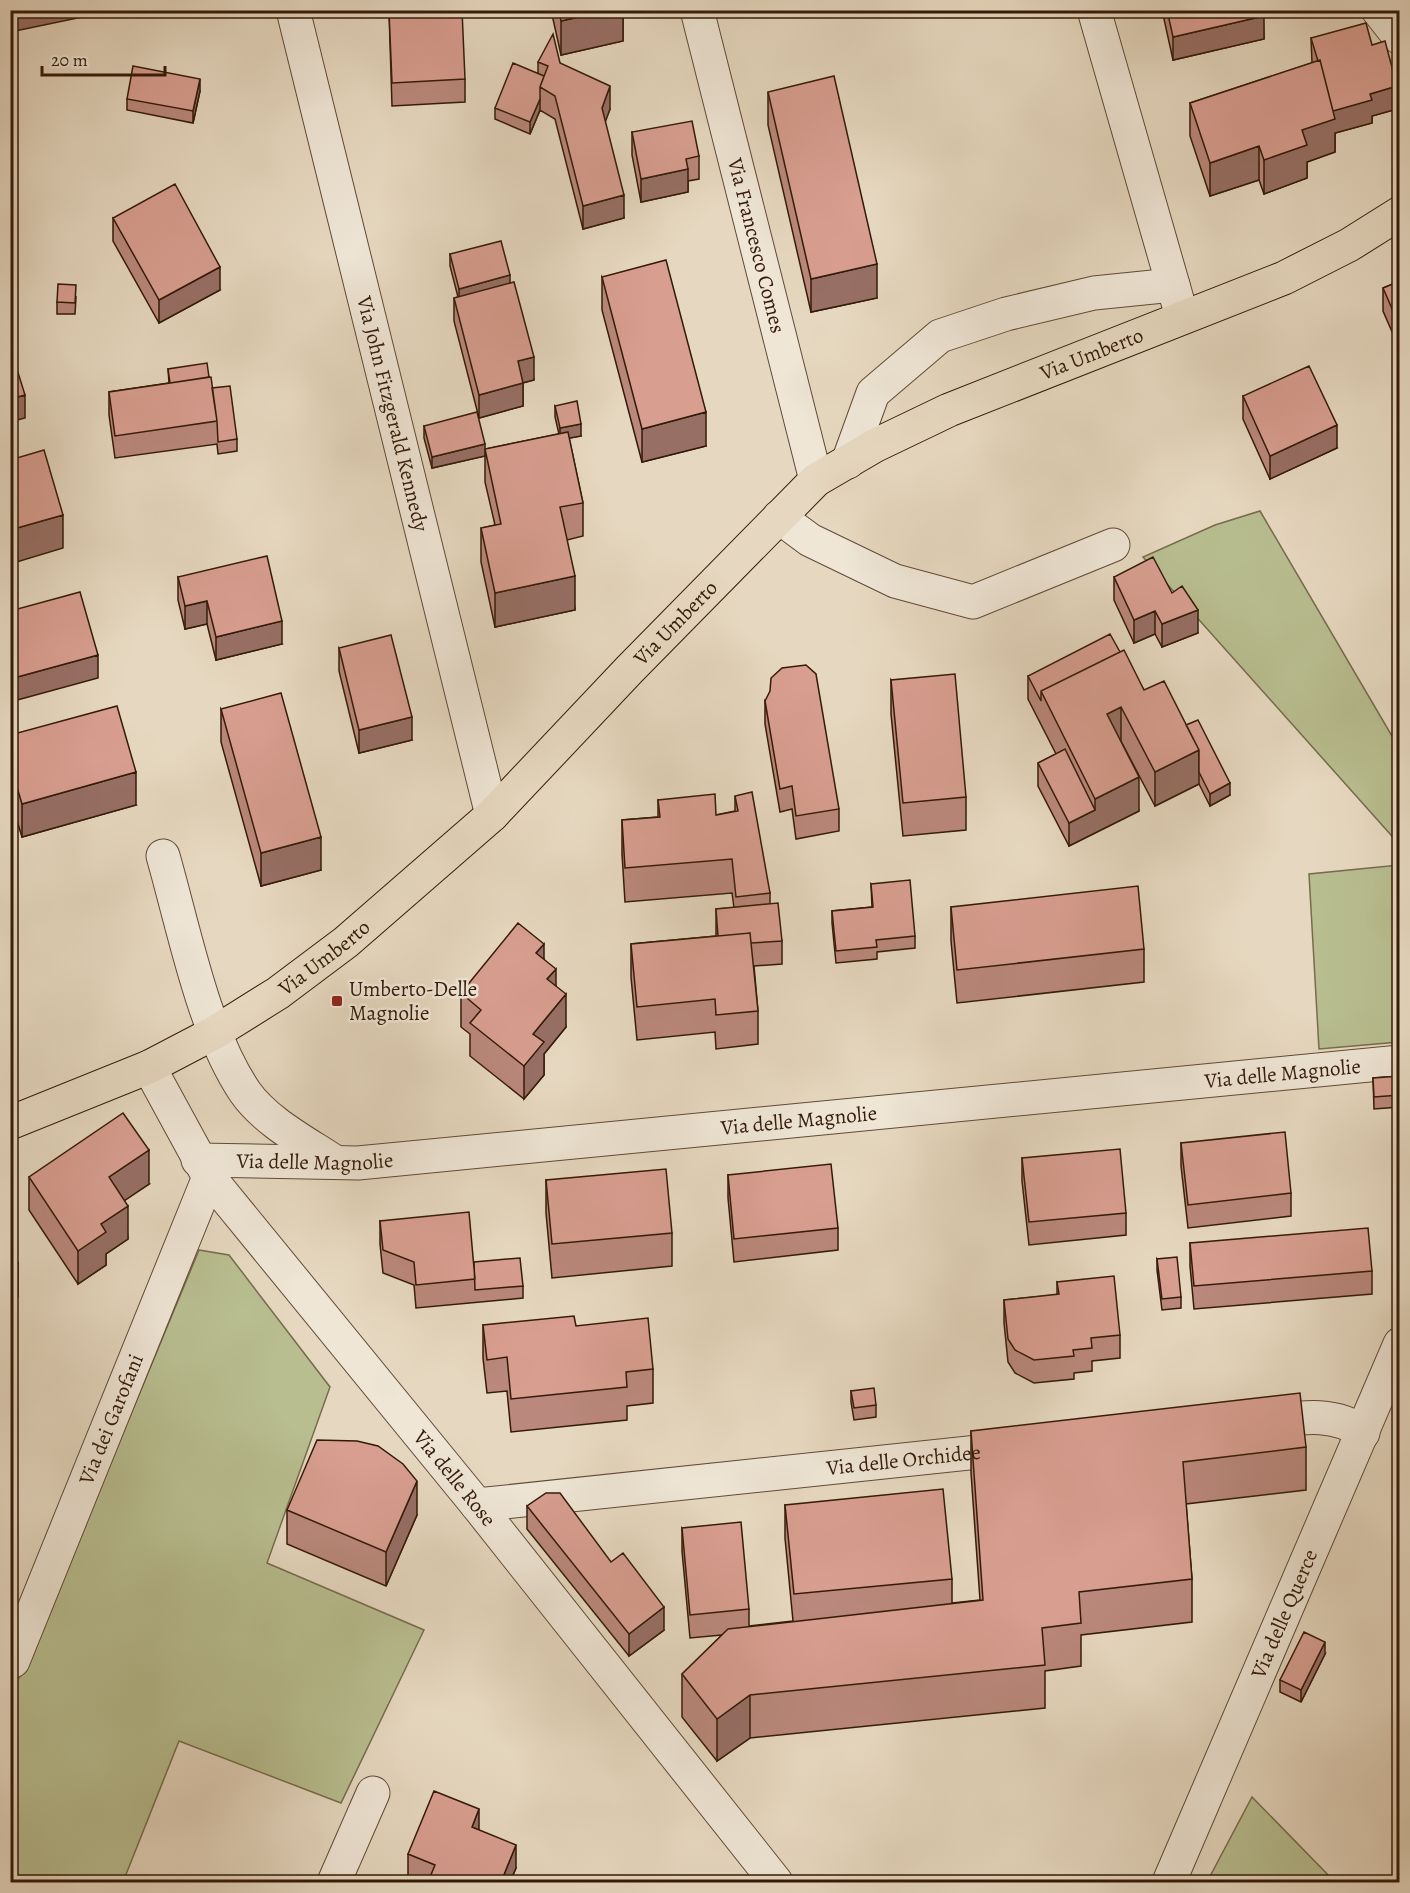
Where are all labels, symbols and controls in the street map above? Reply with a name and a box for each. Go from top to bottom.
scale bar [42,39,165,77]
text: 20 m [51,48,88,72]
street label: Via Francesco Comes [721,154,792,336]
street label: Via John Fitzgerald Kennedy [350,292,436,535]
street label: Via Umberto [1035,321,1147,387]
street label: Via Umberto [627,574,724,672]
street label: Via Umberto [272,913,376,1002]
place label: Umberto-Delle Magnolie [349,975,477,1027]
marker: Umberto-Delle Magnolie [330,994,344,1008]
street label: Via delle Magnolie [1202,1052,1362,1095]
street label: Via delle Magnolie [719,1099,878,1142]
street label: Via delle Magnolie [235,1146,395,1177]
street label: Via dei Garofani [72,1350,150,1490]
street label: Via delle Rose [406,1423,503,1532]
street label: Via delle Orchidee [824,1438,982,1482]
street label: Via delle Querce [1244,1545,1324,1683]

